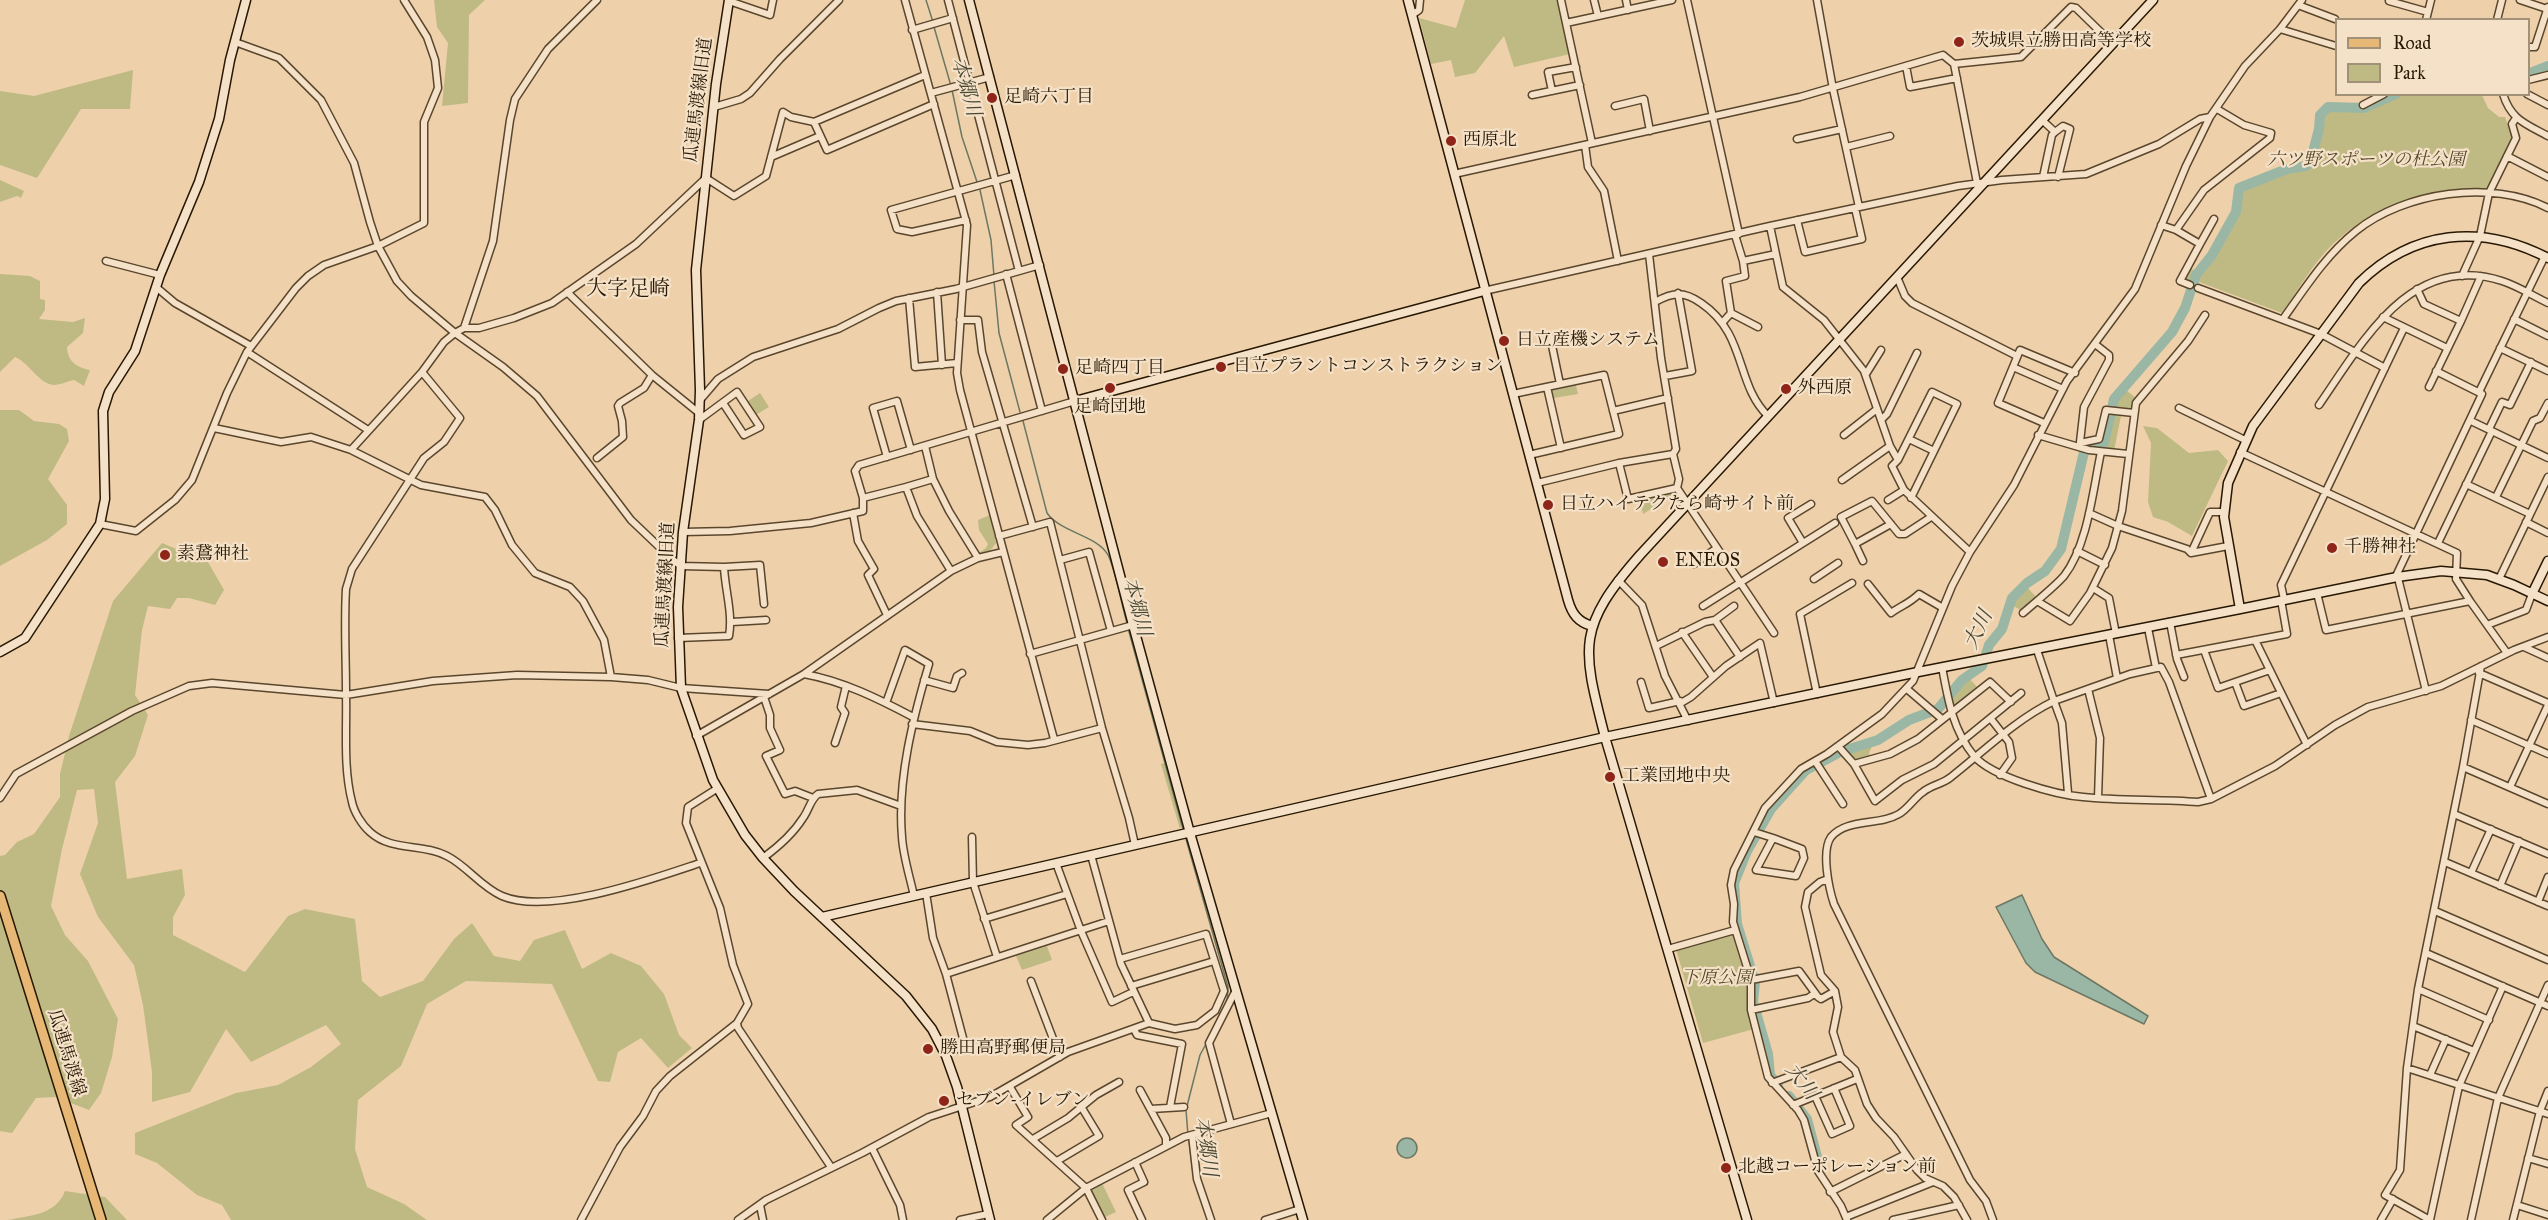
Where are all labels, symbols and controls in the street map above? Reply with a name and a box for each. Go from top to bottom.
legend [2335,18,2530,96]
place label: 茨城県立勝田高等学校 [1971,31,2151,53]
text: Road [2393,32,2431,54]
marker: 茨城県立勝田高等学校 [1952,35,1966,49]
street label: 瓜連馬渡線旧道 [681,36,717,164]
water label: 本郷川 [945,55,985,119]
text: Park [2393,62,2426,84]
place label: 足崎六丁目 [1004,87,1094,109]
marker: 足崎六丁目 [985,91,999,105]
place label: 西原北 [1463,130,1517,152]
marker: 西原北 [1444,134,1458,148]
park label: 六ツ野スポーツの杜公園 [2267,150,2465,172]
district label: 大字足崎 [586,277,670,303]
place label: 日立産機システム [1516,330,1660,352]
marker: 日立産機システム [1497,334,1511,348]
place label: 日立プラントコンストラクション [1233,356,1503,378]
place label: 足崎四丁目 [1075,358,1165,380]
marker: 日立プラントコンストラクション [1214,360,1228,374]
marker: 足崎四丁目 [1056,362,1070,376]
place label: 外西原 [1798,378,1852,400]
marker: 足崎団地 [1103,381,1117,395]
marker: 外西原 [1779,382,1793,396]
place label: 足崎団地 [1074,397,1146,419]
place label: 日立ハイテクたら崎サイト前 [1560,494,1794,516]
marker: 日立ハイテクたら崎サイト前 [1541,498,1555,512]
street label: 瓜連馬渡線旧道 [652,522,680,648]
place label: 千勝神社 [2344,537,2416,559]
marker: 千勝神社 [2325,541,2339,555]
place label: 素鵞神社 [177,544,249,566]
marker: 素鵞神社 [158,548,172,562]
place label: ENEOS [1675,551,1740,573]
marker: ENEOS [1656,555,1670,569]
water label: 本郷川 [1117,575,1155,639]
water label: 大川 [1959,607,1999,653]
place label: 工業団地中央 [1622,766,1730,788]
marker: 工業団地中央 [1603,770,1617,784]
park label: 下原公園 [1681,968,1753,990]
street label: 瓜連馬渡線 [43,1007,89,1099]
place label: 勝田高野郵便局 [940,1038,1066,1060]
marker: 勝田高野郵便局 [921,1042,935,1056]
water label: 大川 [1779,1059,1823,1105]
place label: セブン-イレブン [956,1090,1089,1112]
marker: セブン-イレブン [937,1094,951,1108]
water label: 本郷川 [1189,1116,1221,1178]
place label: 北越コーポレーション前 [1738,1157,1936,1179]
marker: 北越コーポレーション前 [1719,1161,1733,1175]

